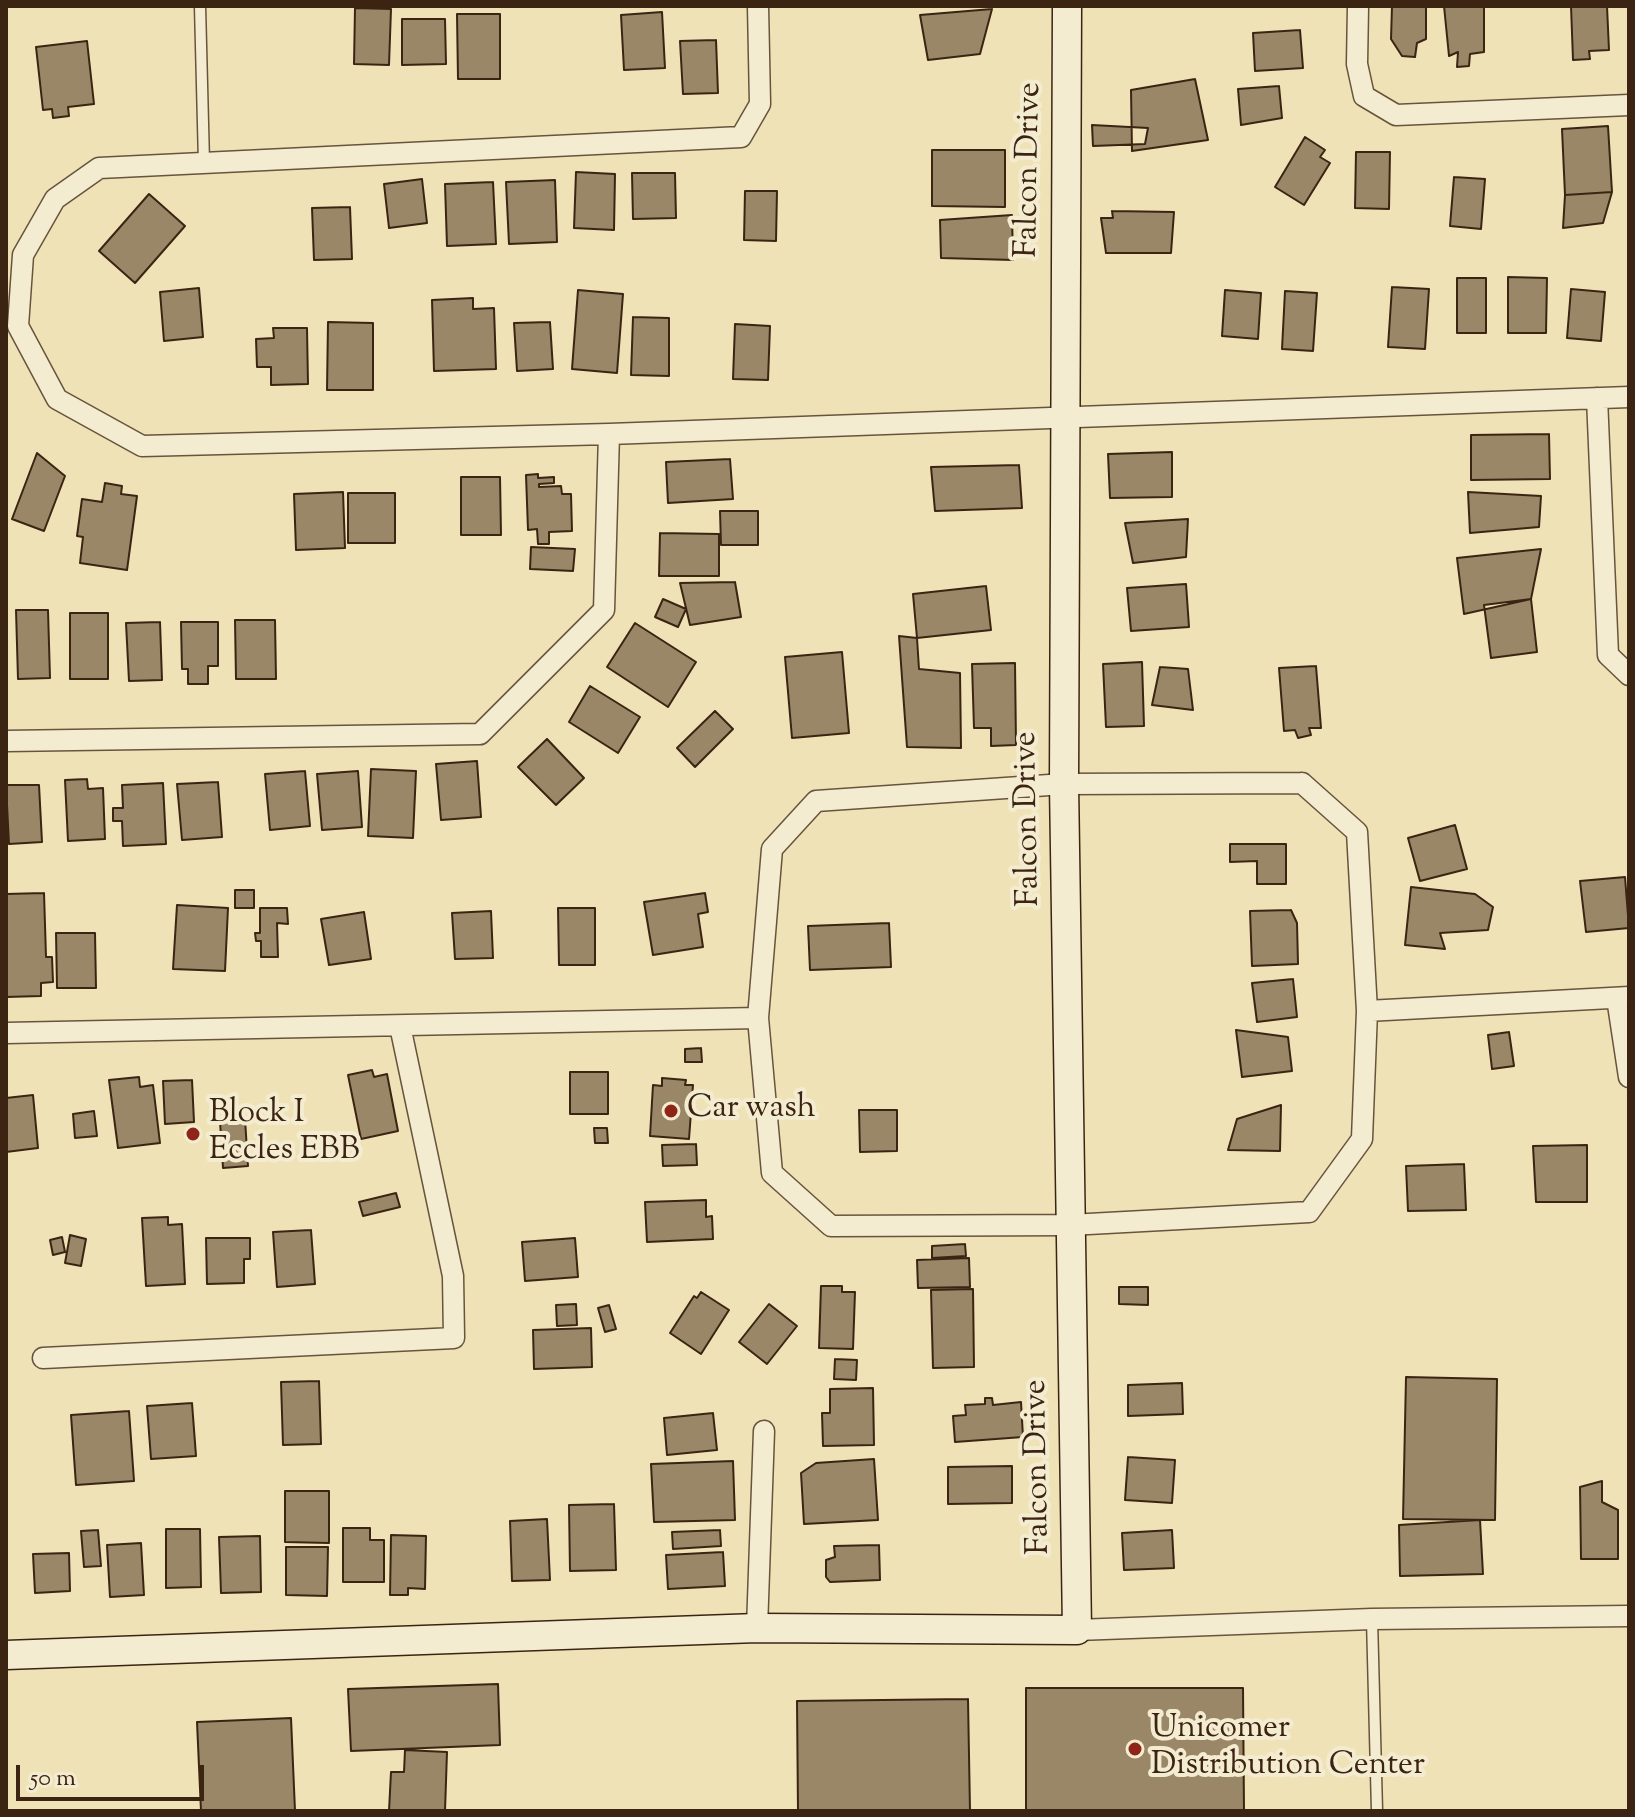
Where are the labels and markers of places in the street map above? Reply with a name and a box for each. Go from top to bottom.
place label: Car wash [687,1092,816,1130]
place label: Block I Eccles EBB [209,1097,360,1172]
marker: Car wash [662,1102,680,1120]
marker: Block I Eccles EBB [184,1125,202,1143]
place label: Unicomer Distribution Center [1151,1712,1425,1787]
marker: Unicomer Distribution Center [1126,1740,1144,1758]

